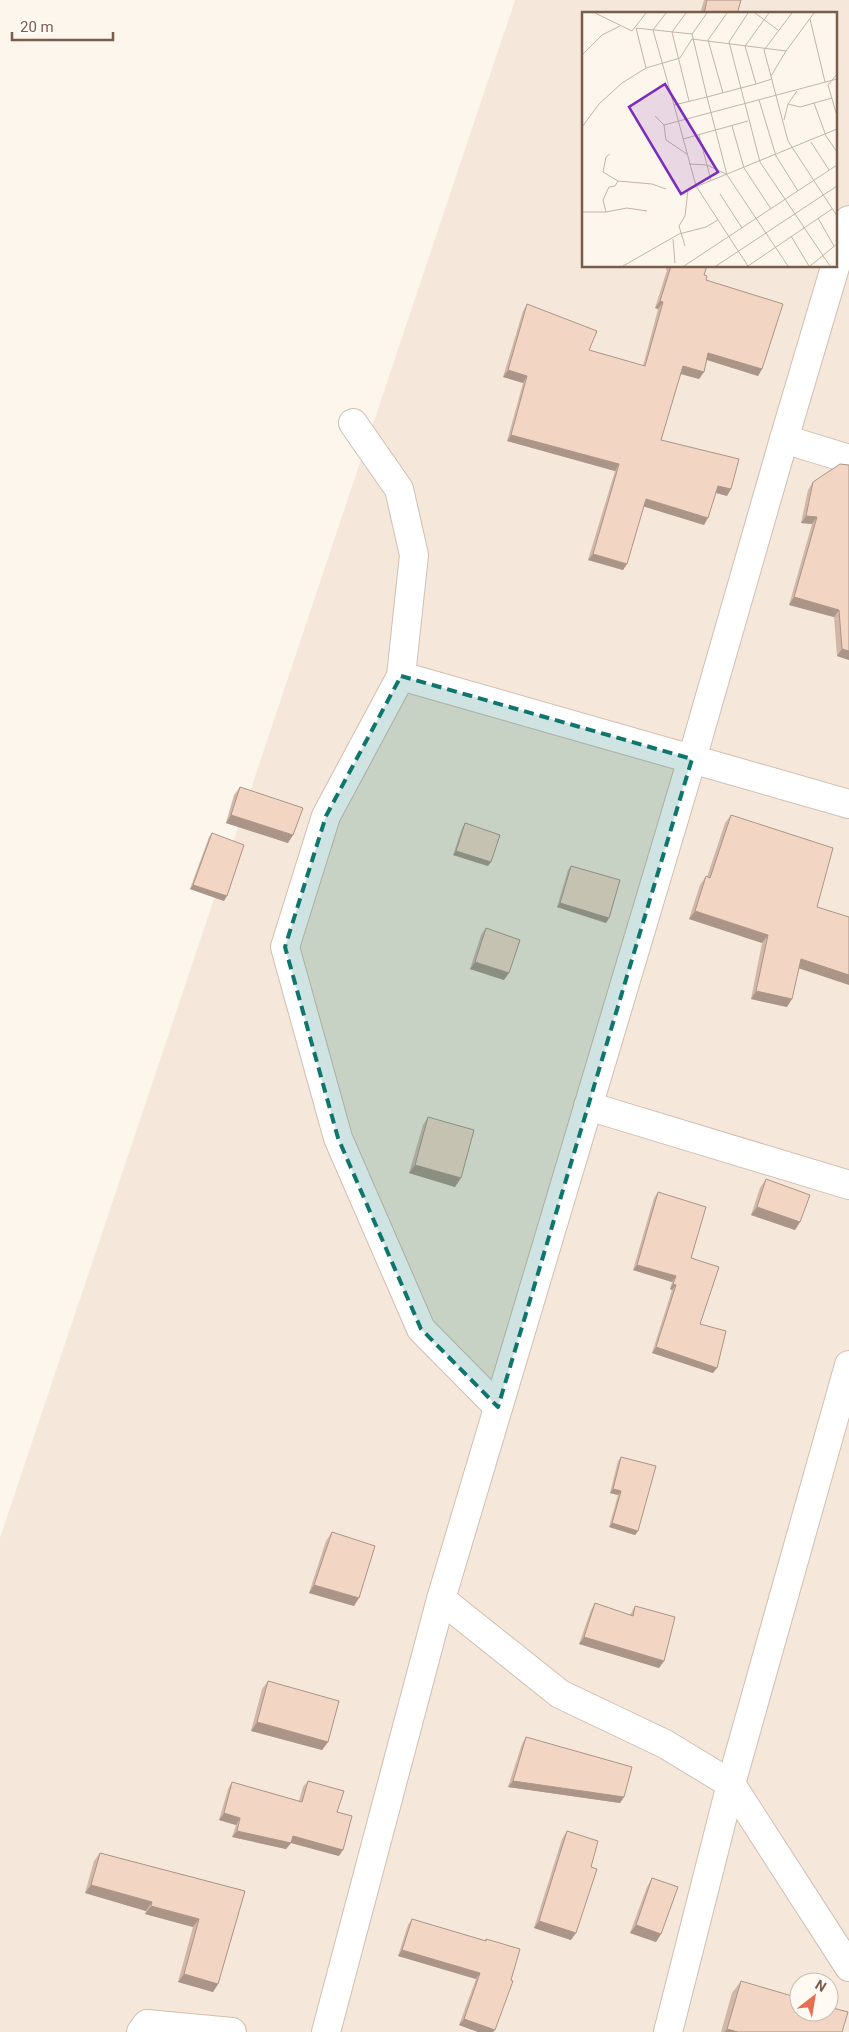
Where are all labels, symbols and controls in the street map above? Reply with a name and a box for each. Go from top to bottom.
scale bar [12,10,114,42]
inset map [582,12,836,268]
text: 20 m [20,18,54,36]
north arrow [789,1972,839,2022]
text: N [812,1976,829,1995]

